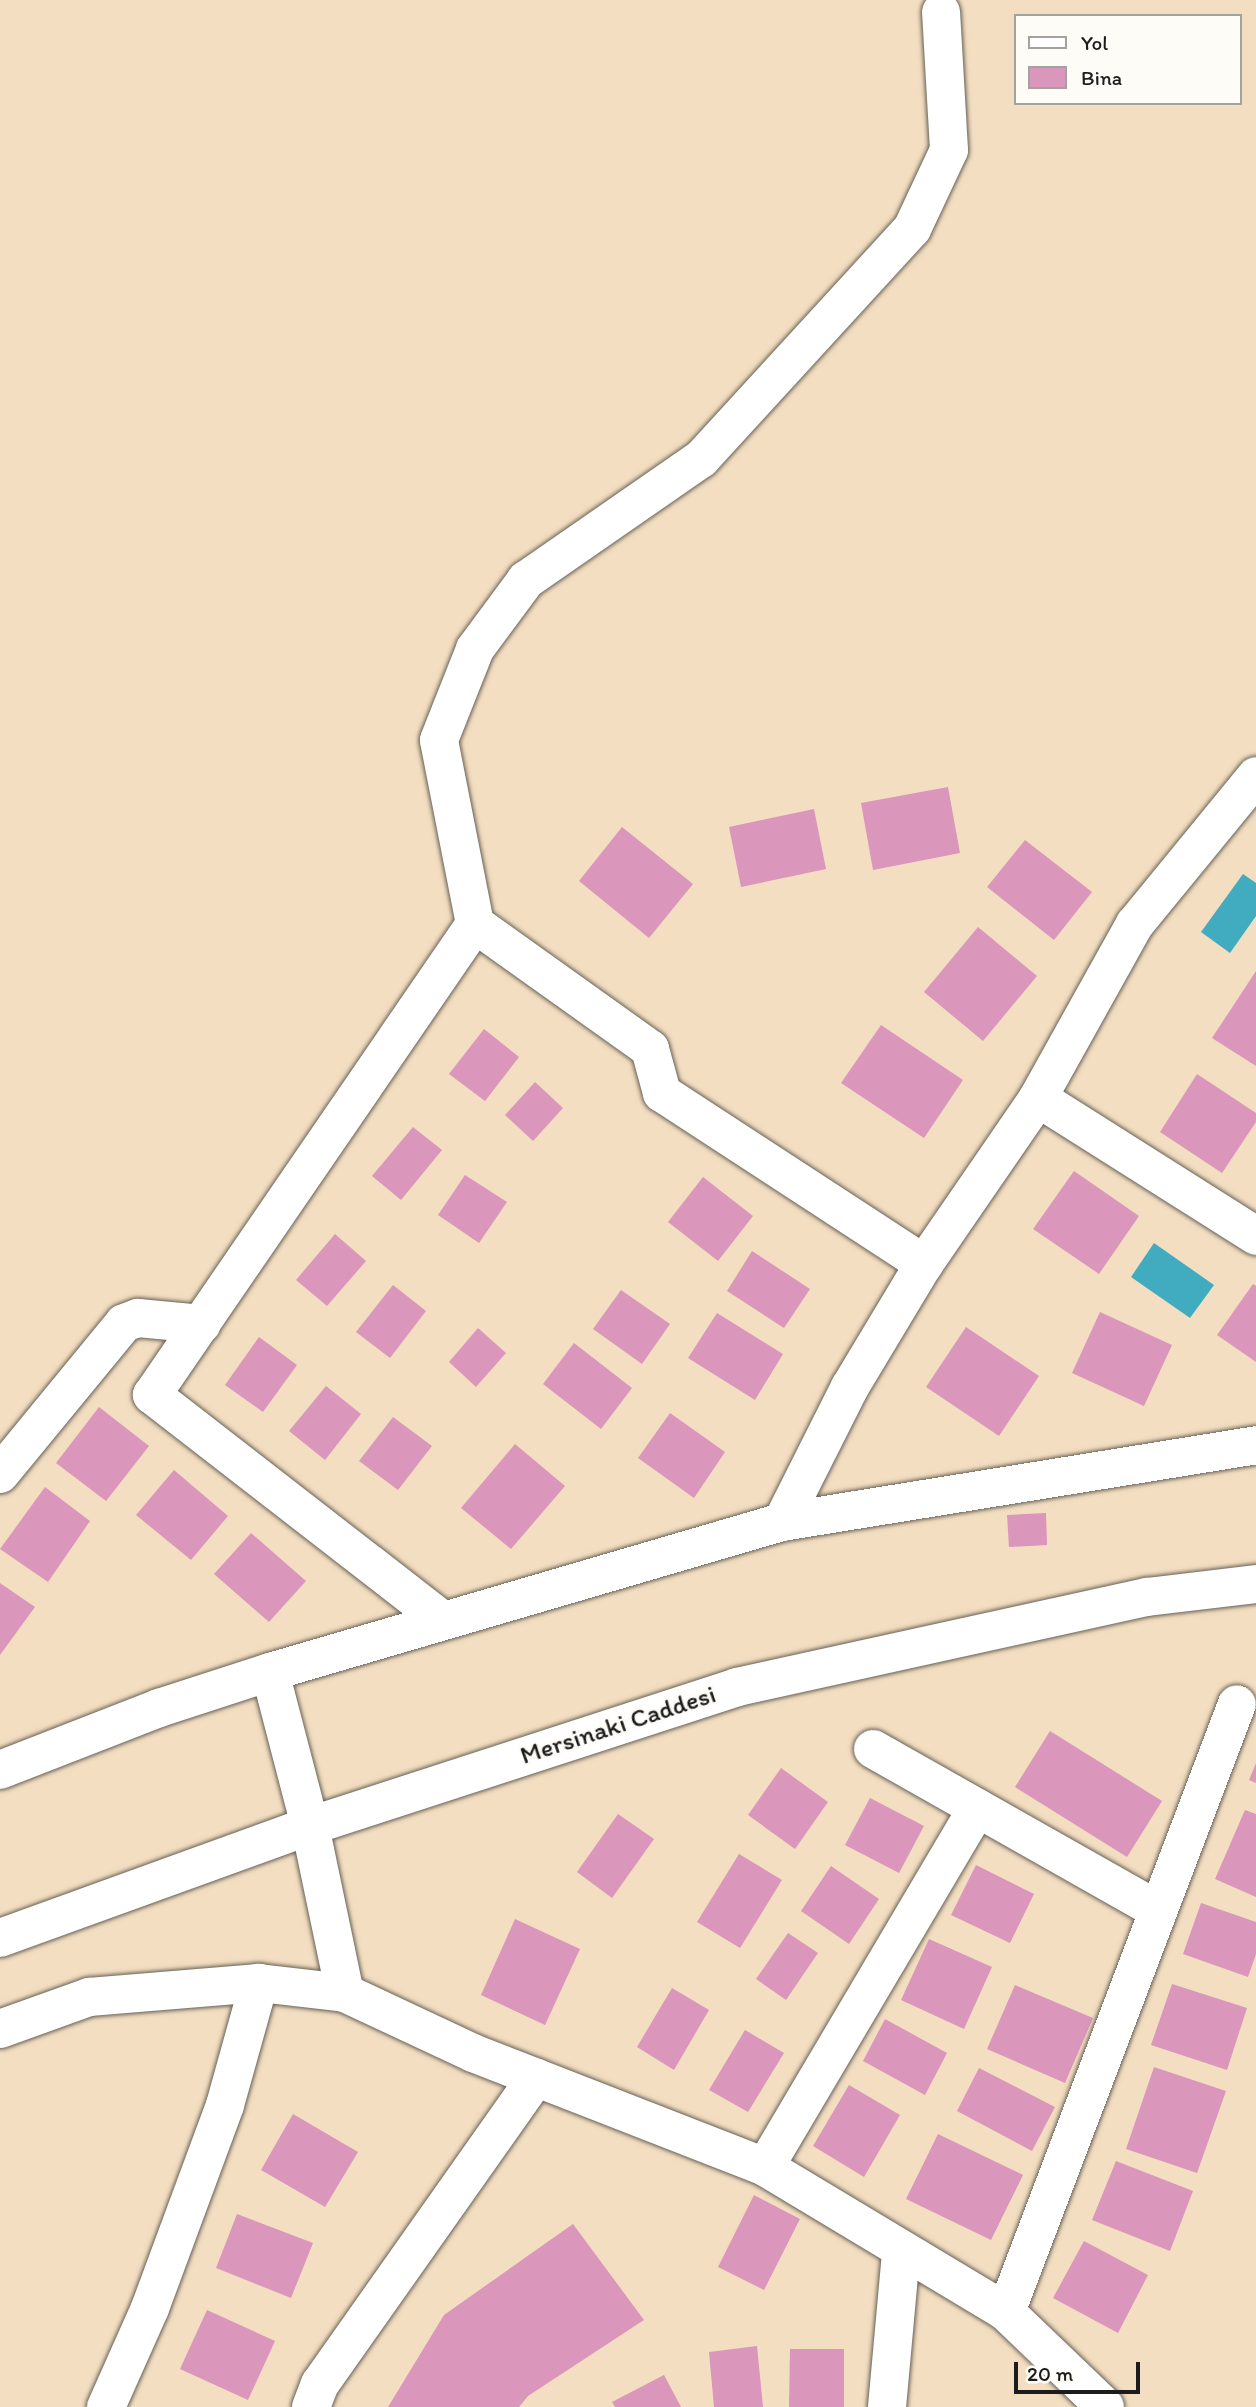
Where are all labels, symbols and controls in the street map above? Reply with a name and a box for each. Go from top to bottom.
legend [1014,14,1242,105]
text: Yol [1081,30,1108,55]
text: Bina [1081,65,1122,90]
street label: Mersinaki Caddesi [516,1679,720,1771]
scale bar [1018,2348,1144,2392]
text: 20 m [1027,2361,1073,2386]

